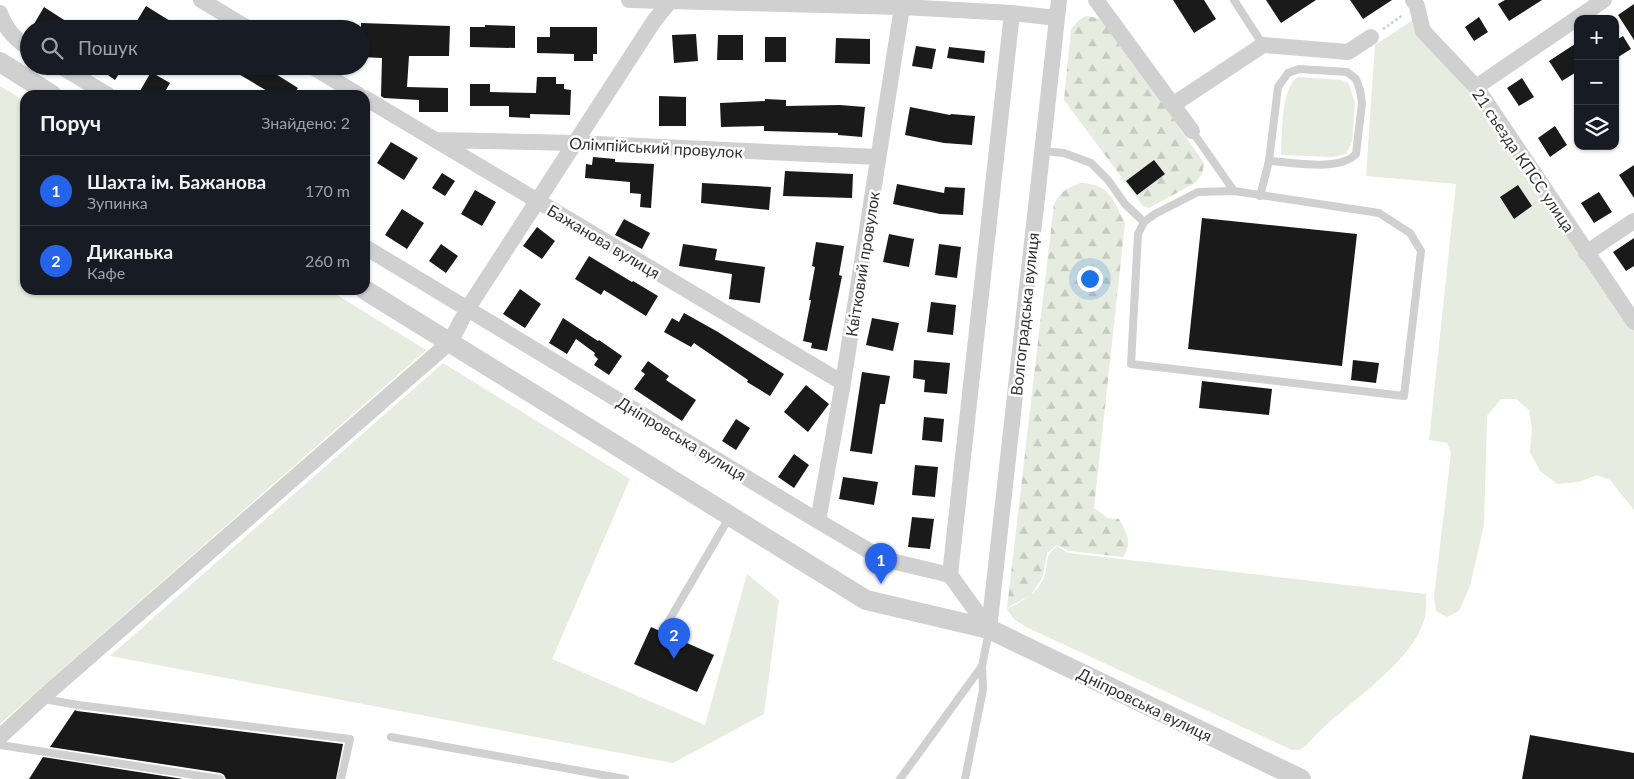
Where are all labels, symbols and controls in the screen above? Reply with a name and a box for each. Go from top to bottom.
map controls [1574,15,1619,150]
button: + [1574,15,1619,60]
search box [20,20,370,75]
icon: search [38,34,66,62]
text: Пошук [78,36,138,59]
button: − [1574,60,1619,105]
street label: 21 съезда КПСС улица [1469,85,1579,235]
button: layers [1574,105,1619,150]
text: Поруч [40,110,101,135]
text: Знайдено: 2 [261,113,350,132]
street label: Олімпійський провулок [569,133,744,161]
text: Шахта ім. Бажанова [87,170,266,193]
text: 1 [51,181,61,200]
text: 170 m [305,181,350,200]
street label: Квітковий провулок [841,189,883,338]
text: Зупинка [87,193,148,212]
street label: Бажанова вулиця [544,200,664,282]
street label: Волгоградська вулиця [1006,231,1042,397]
text: Диканька [87,240,173,263]
text: 2 [51,251,61,270]
text: 260 m [305,251,350,270]
text: Кафе [87,263,125,282]
your location [1077,266,1103,292]
street label: Дніпровська вулиця [614,392,750,484]
pin: 1 [865,543,897,584]
pin: 2 [658,618,690,659]
street label: Дніпровська вулиця [1075,663,1215,745]

